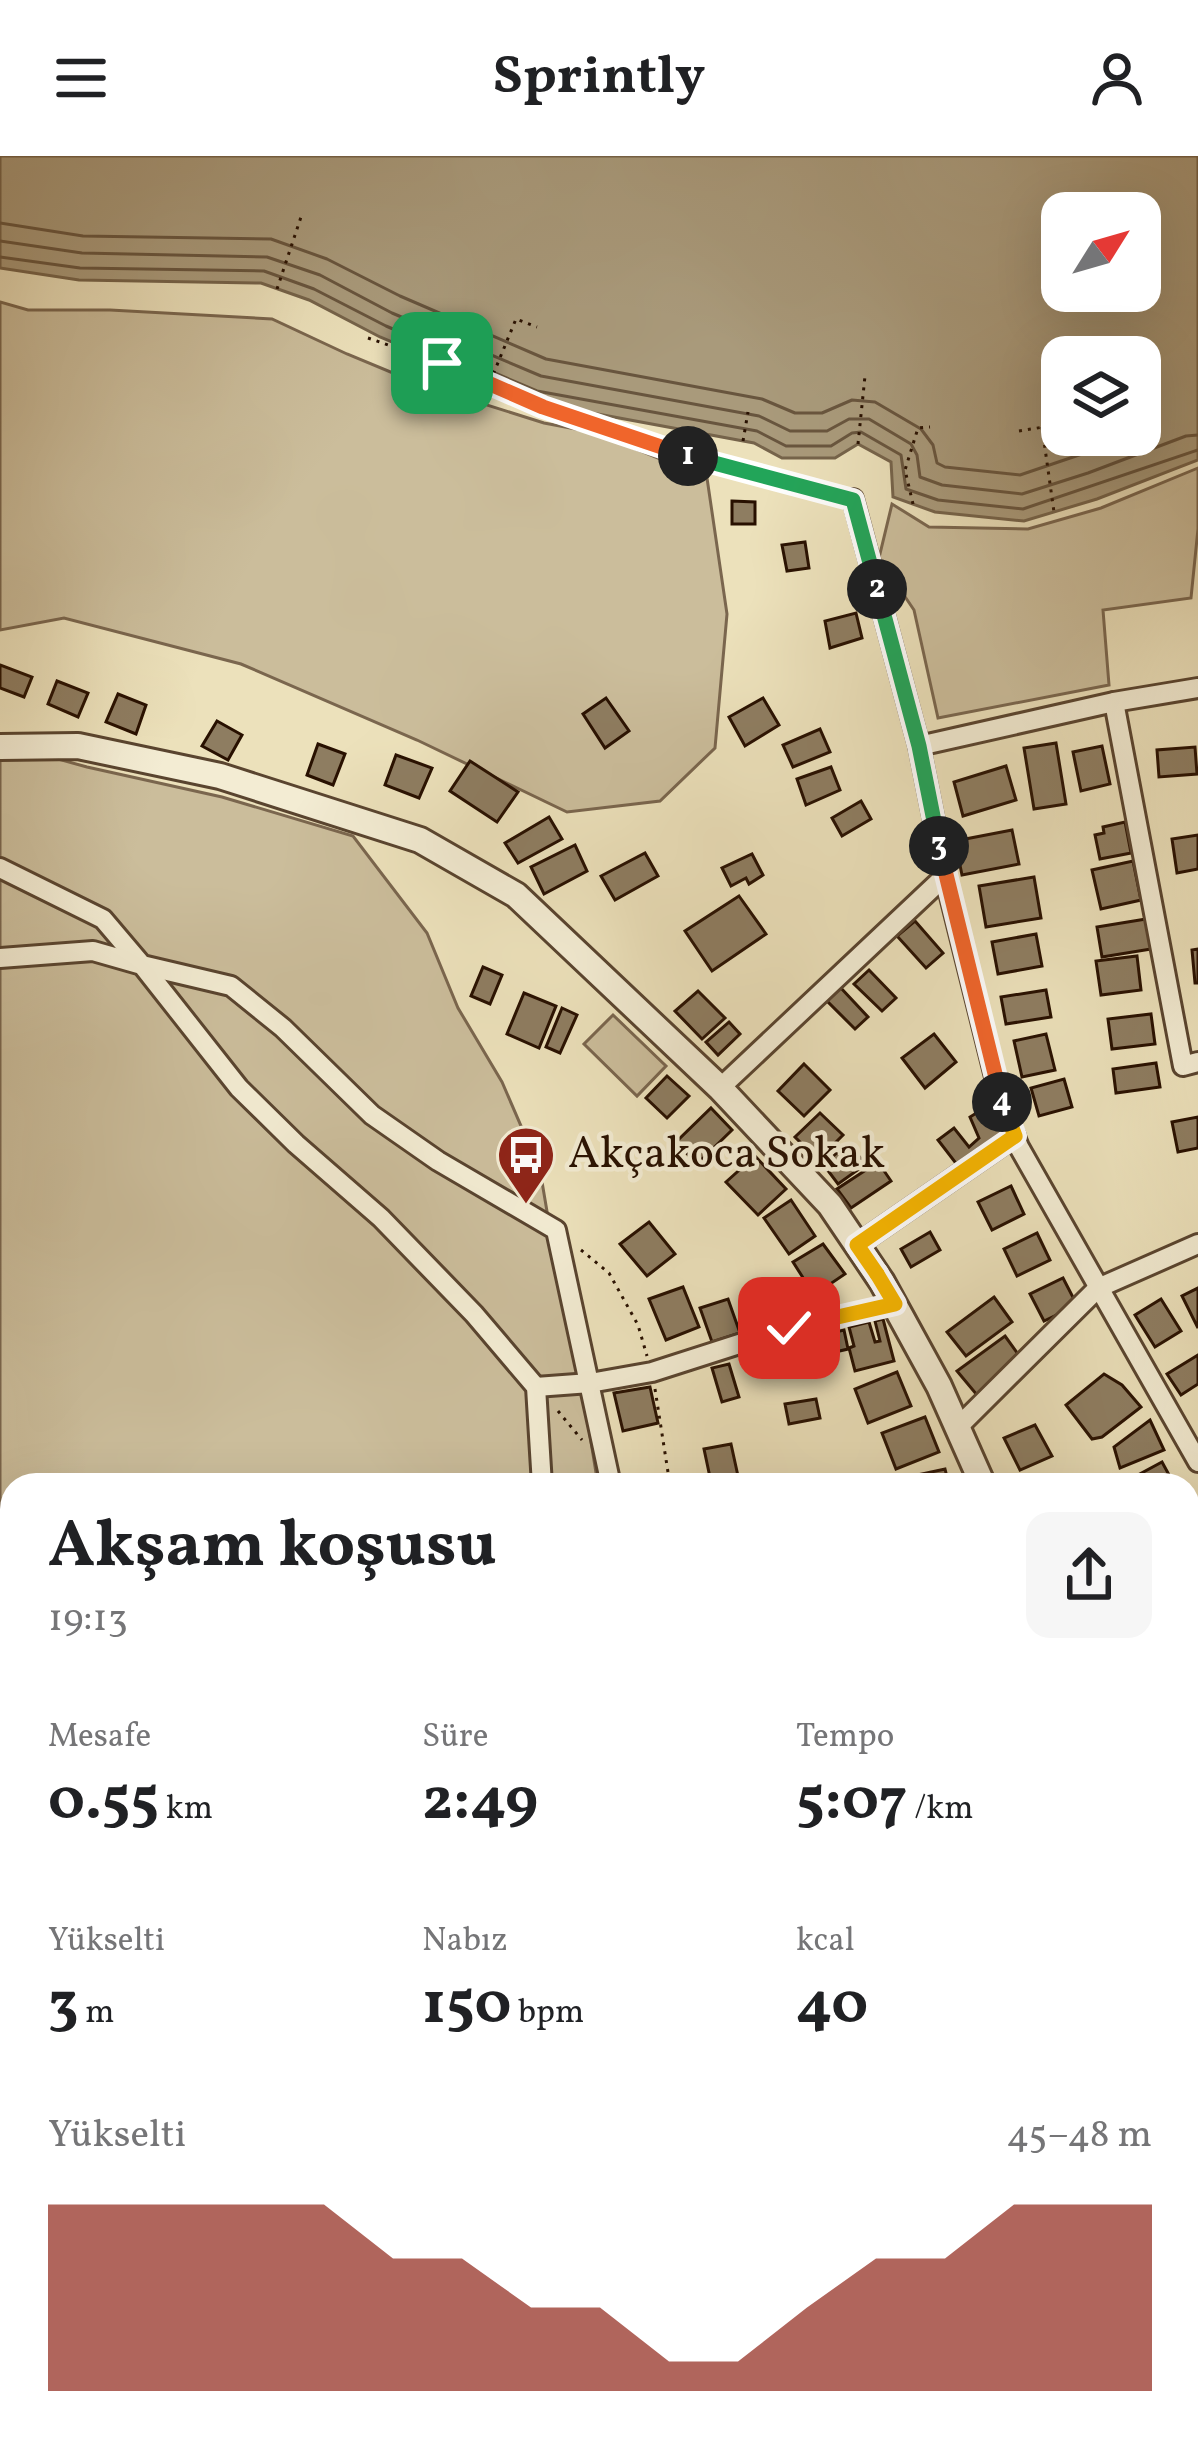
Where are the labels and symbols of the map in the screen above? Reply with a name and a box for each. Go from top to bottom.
north arrow [1041,192,1161,312]
pin [391,312,493,414]
pin: 1 [658,426,718,486]
pin: 2 [847,559,907,619]
pin: 3 [909,816,969,876]
pin: 4 [972,1072,1032,1132]
bus stop icon: Akçakoca Sokak [495,1124,557,1206]
place label: Akçakoca Sokak [568,1124,885,1187]
pin [738,1277,840,1379]

